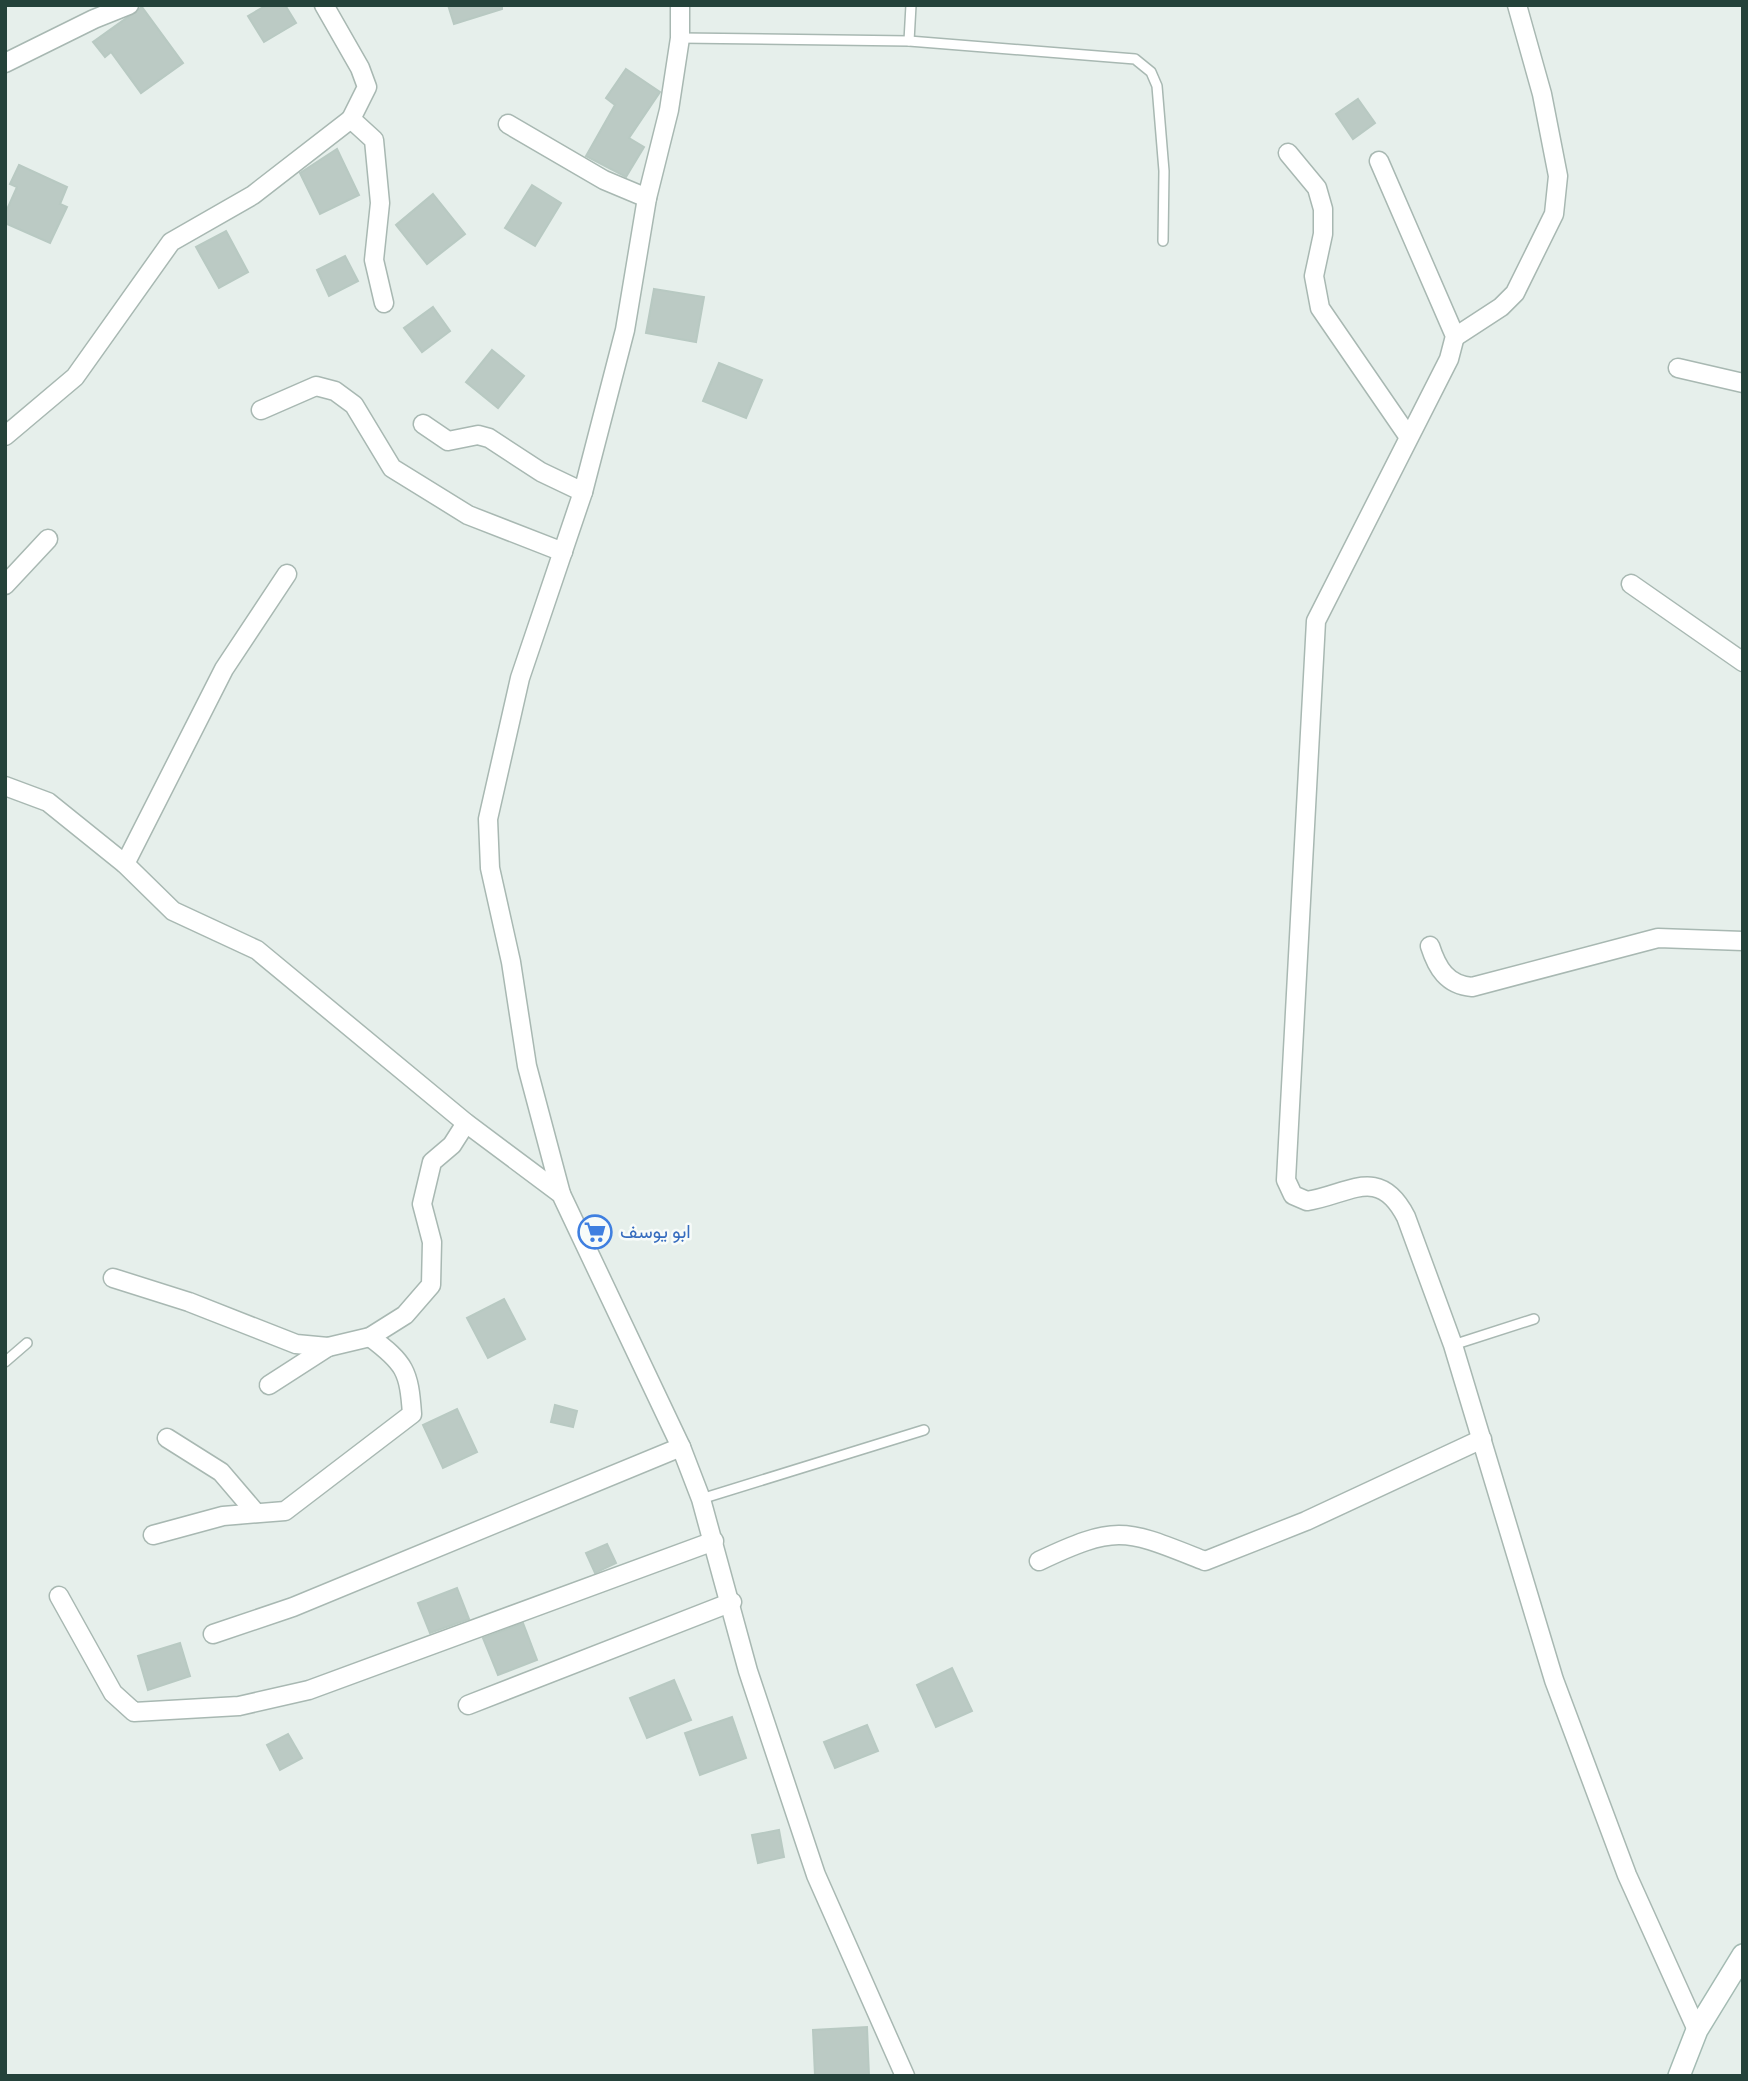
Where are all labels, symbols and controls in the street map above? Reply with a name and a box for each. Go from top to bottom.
supermarket icon: ابو يوسف [576,1213,614,1251]
place label: ابو يوسف [620,1220,691,1244]

